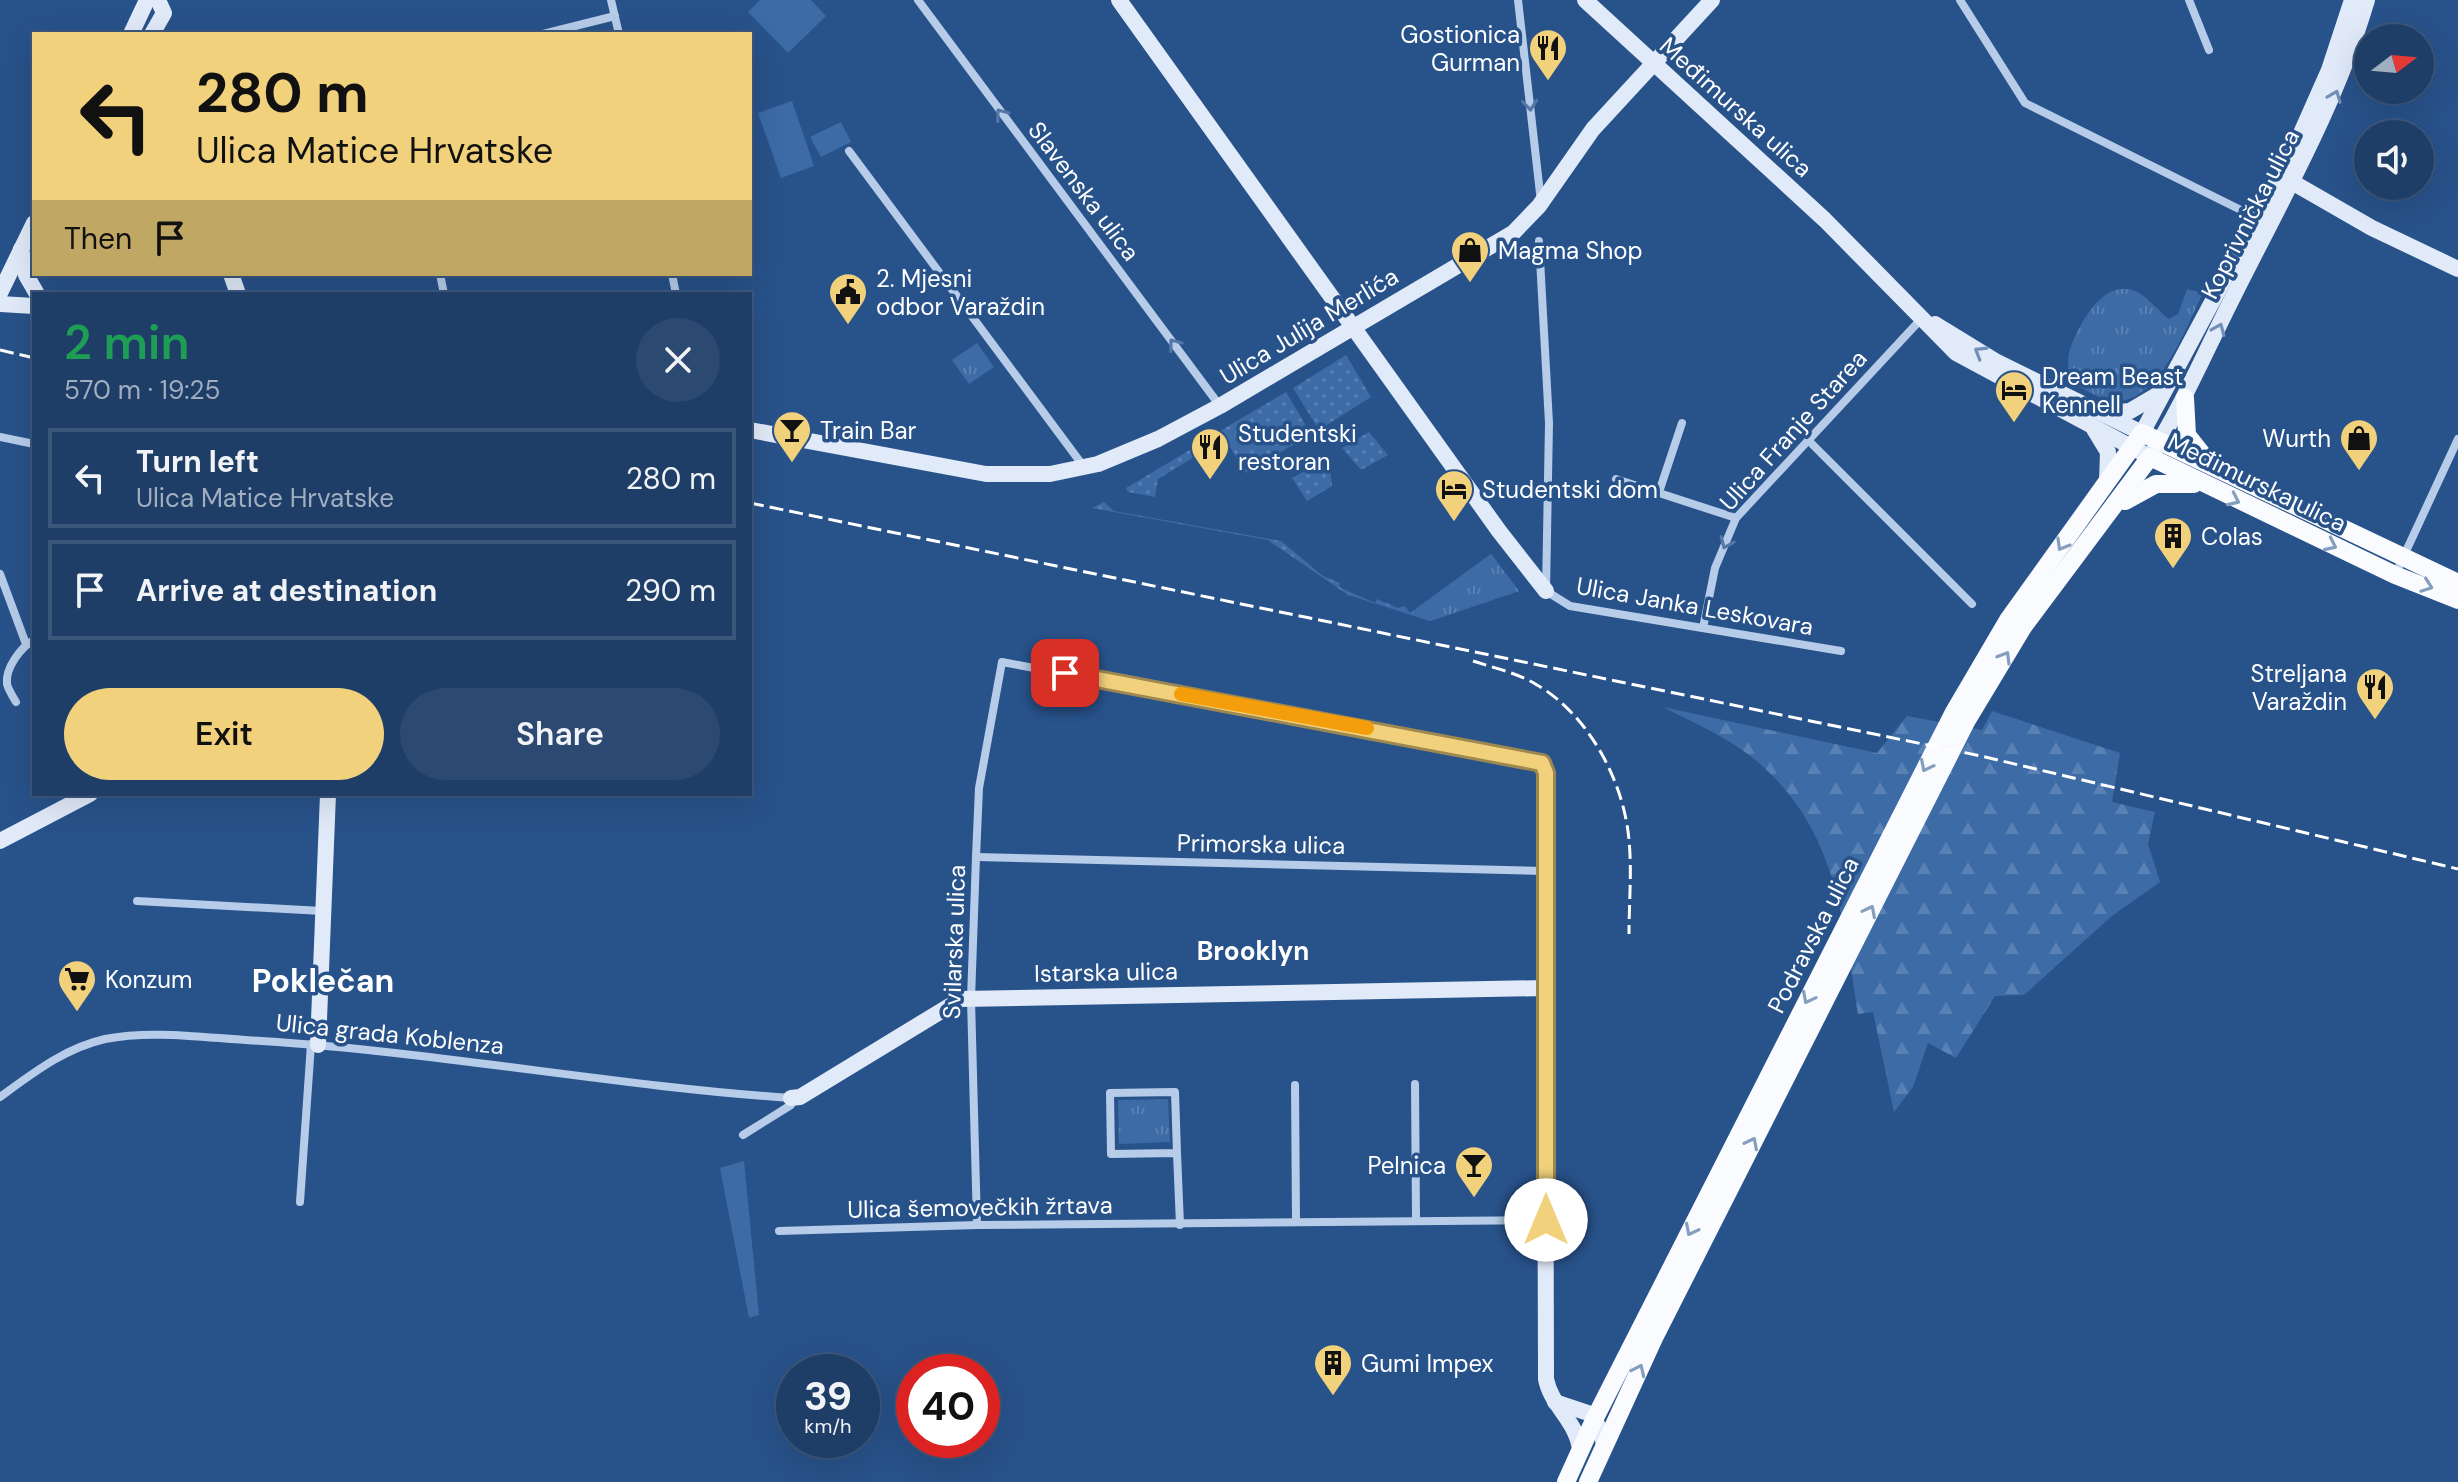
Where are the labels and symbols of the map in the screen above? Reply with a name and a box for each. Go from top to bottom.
place label: Gostionica Gurman [1400,19,1520,78]
north arrow [2354,24,2434,104]
restaurant icon: Gostionica Gurman [1527,27,1569,82]
street label: Međimurska ulica [1653,30,1819,184]
one-way arrow [2325,90,2341,104]
one-way arrow [1522,99,1539,112]
one-way arrow [996,108,1010,123]
street label: Slavenska ulica [1022,115,1146,267]
street label: Koprivnička ulica [2194,124,2306,304]
shop icon: Magma Shop [1449,229,1491,284]
place label: Magma Shop [1498,235,1642,266]
street label: Ulica Julija Merlića [1214,260,1404,392]
place label: 2. Mjesni odbor Varaždin [876,263,1045,322]
public building icon: 2. Mjesni odbor Varaždin [827,271,869,326]
one-way arrow [2210,322,2226,337]
one-way arrow [1170,338,1184,352]
street label: Ulica Franje Starea [1713,343,1873,517]
one-way arrow [1974,346,1989,362]
place label: Dream Beast Kennell [2042,361,2183,420]
hotel icon: Dream Beast Kennell [1993,369,2035,424]
bar icon: Train Bar [771,409,813,464]
place label: Train Bar [820,415,916,446]
shop icon: Wurth [2338,417,2380,472]
place label: Studentski restoran [1238,418,1357,477]
place label: Wurth [2262,423,2331,454]
street label: Međimurska ulica [2163,425,2351,539]
restaurant icon: Studentski restoran [1189,426,1231,481]
hotel icon: Studentski dom [1433,468,1475,523]
place label: Studentski dom [1482,474,1658,505]
one-way arrow [2225,490,2240,506]
building icon: Colas [2152,515,2194,570]
place label: Colas [2201,521,2263,552]
one-way arrow [1719,535,1735,549]
one-way arrow [2322,535,2337,551]
one-way arrow [2056,536,2072,551]
street label: Ulica Janka Leskovara [1574,570,1816,642]
one-way arrow [2419,577,2433,593]
pin [1031,639,1099,707]
one-way arrow [1995,651,2010,666]
place label: Streljana Varaždin [2251,658,2347,717]
restaurant icon: Streljana Varaždin [2354,666,2396,721]
one-way arrow [1920,758,1936,773]
street label: Primorska ulica [1177,827,1345,861]
street label: Podravska ulica [1760,852,1866,1018]
street label: Svilarska ulica [936,864,972,1020]
one-way arrow [1860,905,1875,919]
district label: Brooklyn [1197,934,1309,968]
street label: Istarska ulica [1034,955,1178,989]
supermarket icon: Konzum [56,958,98,1013]
district label: Poklečan [252,960,394,1002]
place label: Konzum [105,964,192,995]
one-way arrow [1802,990,1818,1005]
street label: Ulica grada Koblenza [274,1007,506,1061]
one-way arrow [1742,1136,1758,1151]
bar icon: Pelnica [1453,1144,1495,1199]
place label: Pelnica [1367,1150,1446,1181]
position arrow [1504,1178,1588,1262]
street label: Ulica šemovečkih žrtava [847,1189,1113,1225]
one-way arrow [1685,1222,1700,1237]
building icon: Gumi Impex [1312,1342,1354,1397]
place label: Gumi Impex [1361,1348,1494,1379]
speed limit sign: 40 [896,1354,1000,1458]
one-way arrow [1629,1364,1645,1379]

